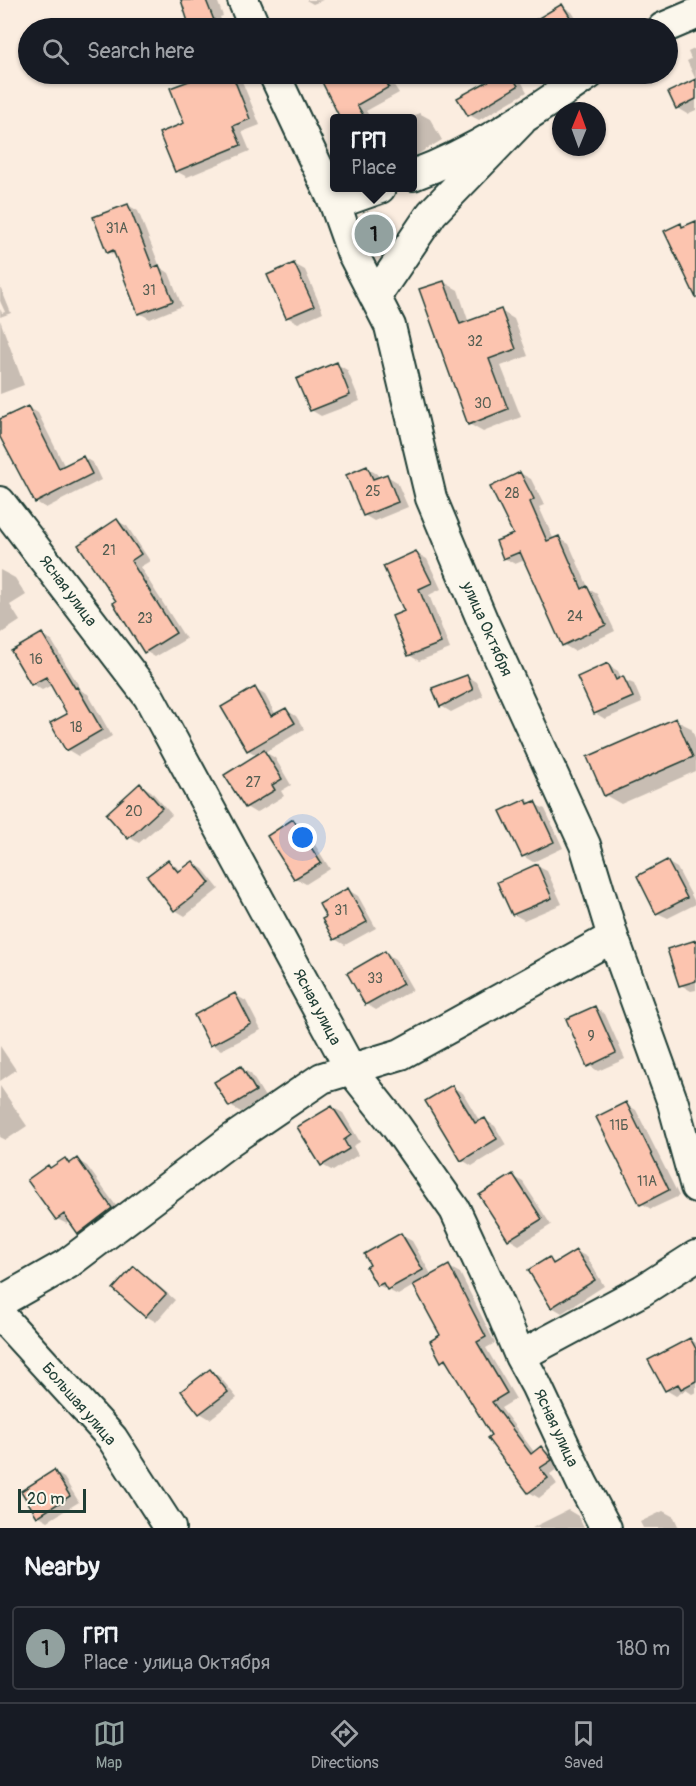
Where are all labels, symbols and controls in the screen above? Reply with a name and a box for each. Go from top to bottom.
search box [18,18,678,84]
icon: search [39,35,72,68]
text: Search here [87,37,194,65]
north arrow [552,102,606,156]
popup [330,114,417,192]
text: ГРП [351,127,386,155]
text: Place [351,155,396,180]
pin: 1 [354,212,394,256]
house number: 31А [106,220,128,237]
house number: 31 [142,282,156,299]
house number: 32 [467,333,483,350]
house number: 30 [474,395,492,412]
house number: 25 [365,483,381,500]
house number: 28 [505,485,519,502]
house number: 21 [102,542,116,559]
street label: Ясная улица [35,552,101,630]
street label: улица Октября [457,578,517,679]
house number: 24 [567,608,583,625]
house number: 23 [137,610,153,627]
house number: 16 [29,651,43,668]
house number: 18 [70,719,82,736]
house number: 27 [245,774,261,791]
house number: 20 [125,803,143,820]
your location [288,823,317,852]
house number: 31 [334,902,348,919]
street label: Ясная улица [289,965,345,1049]
house number: 33 [367,970,383,987]
house number: 9 [587,1028,595,1045]
house number: 11Б [609,1117,629,1134]
house number: 11А [637,1173,657,1190]
street label: Большая улица [37,1358,121,1450]
street label: Ясная улица [529,1386,583,1470]
scale bar [18,1486,86,1514]
text: 20 m [27,1489,65,1509]
text: Nearby [24,1551,100,1583]
text: ГРП [83,1622,118,1650]
text: 1 [42,1636,49,1661]
text: 180 m [616,1636,670,1661]
text: Place · улица Октября [83,1650,270,1675]
tab: Map [93,1717,126,1773]
tab: Directions [311,1717,379,1773]
tab: Saved [564,1717,603,1773]

